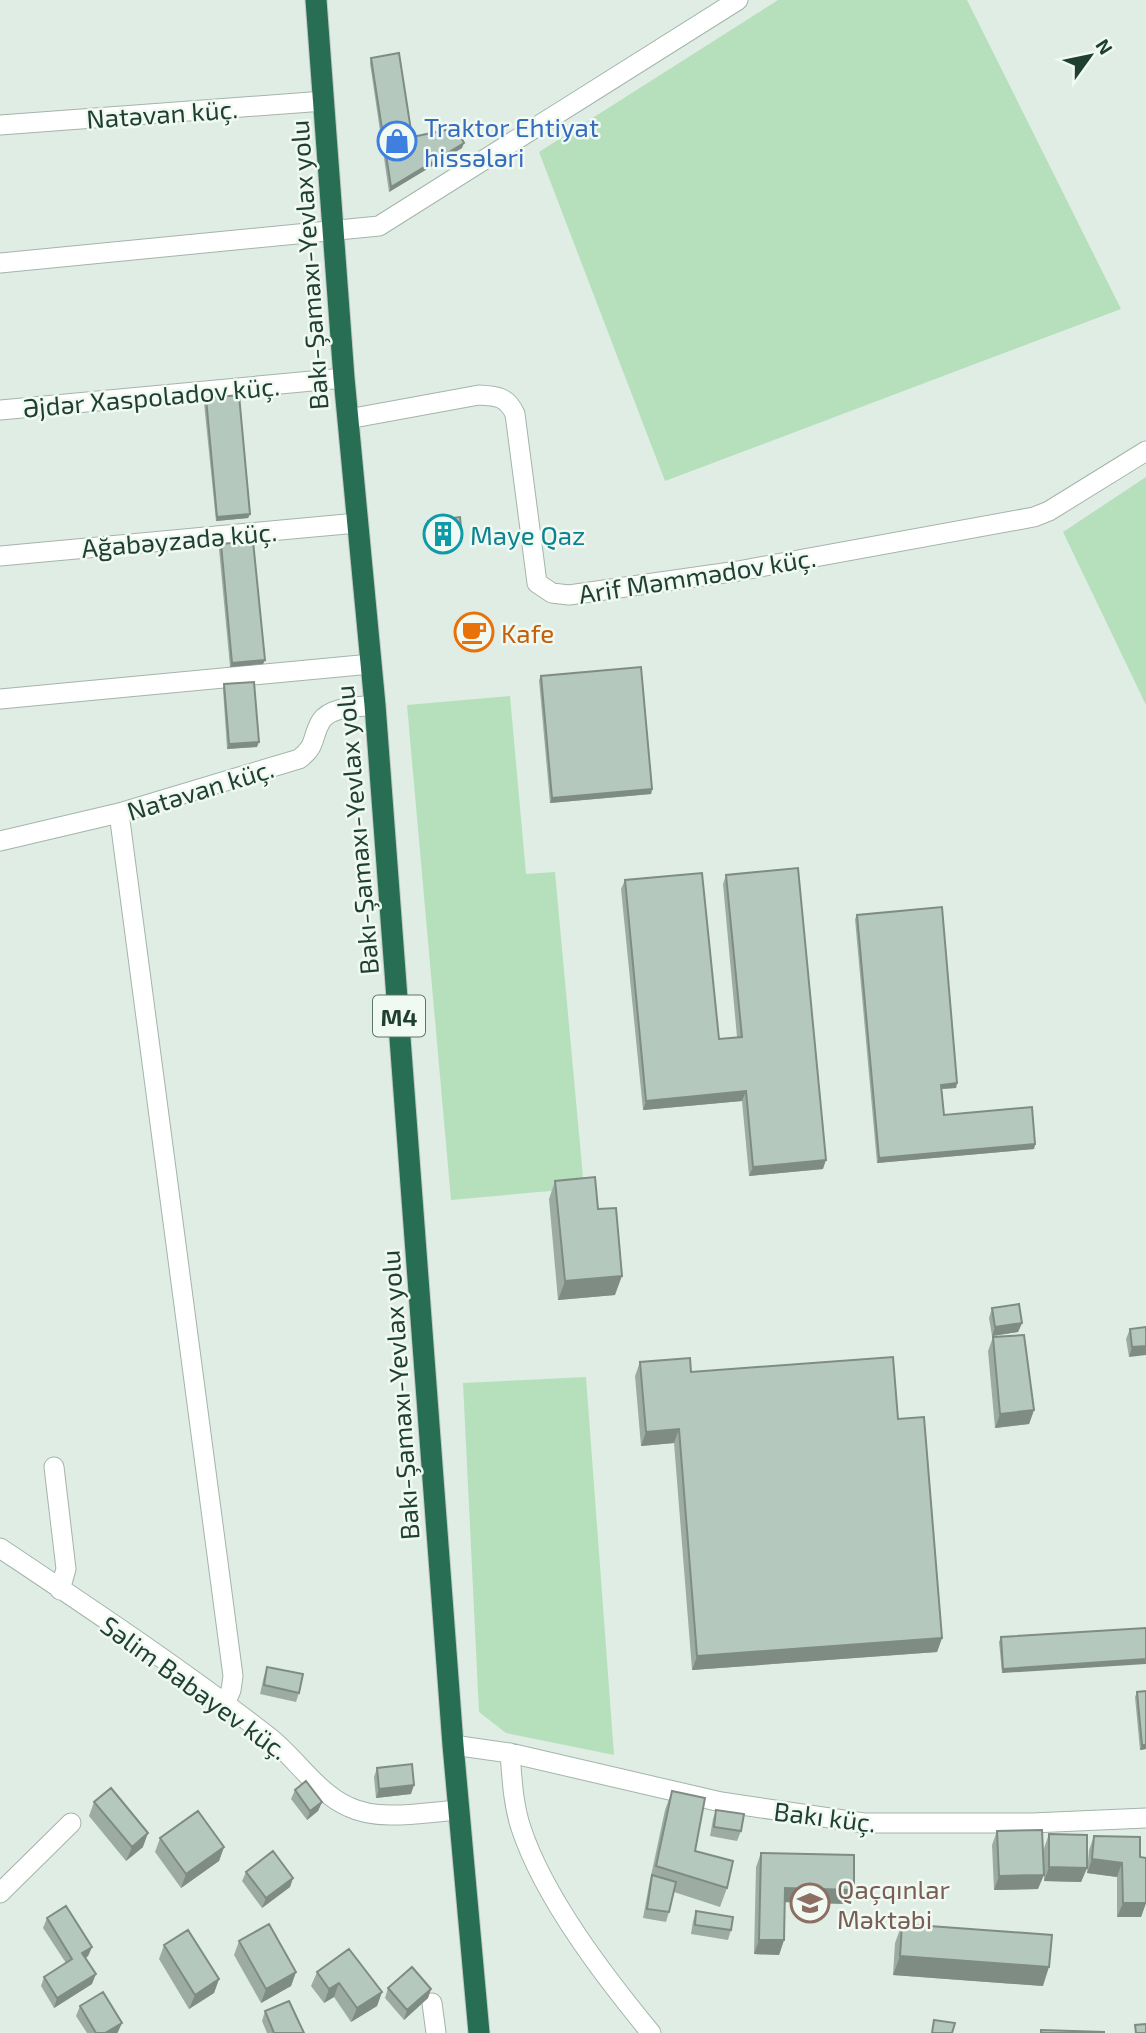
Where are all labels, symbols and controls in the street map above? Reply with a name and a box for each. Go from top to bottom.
north arrow [1055,21,1125,91]
text: N [1091,34,1118,58]
street label: Natəvan küç. [85,92,239,136]
place label: Traktor Ehtiyat hissələri [424,111,599,172]
street label: Bakı-Şamaxı-Yevlax yolu [282,119,336,411]
shop icon: Traktor Ehtiyat hissələri [376,120,418,162]
street label: Əjdər Xaspoladov küç. [21,369,281,425]
building icon: Maye Qaz [422,513,464,555]
street label: Ağabəyzadə küç. [80,515,278,565]
place label: Maye Qaz [470,519,585,550]
street label: Arif Məmmədov küç. [576,541,818,611]
cafe icon: Kafe [453,611,495,653]
place label: Kafe [501,617,554,648]
street label: Bakı-Şamaxı-Yevlax yolu [328,684,386,976]
street label: Natəvan küç. [123,752,278,828]
road number: M4 [373,996,425,1036]
street label: Bakı-Şamaxı-Yevlax yolu [373,1249,427,1541]
street label: Səlim Babayev küç. [94,1609,295,1767]
street label: Bakı küç. [772,1794,878,1840]
place label: Qaçqınlar Məktəbi [837,1873,950,1934]
school or university icon: Qaçqınlar Məktəbi [789,1882,831,1924]

